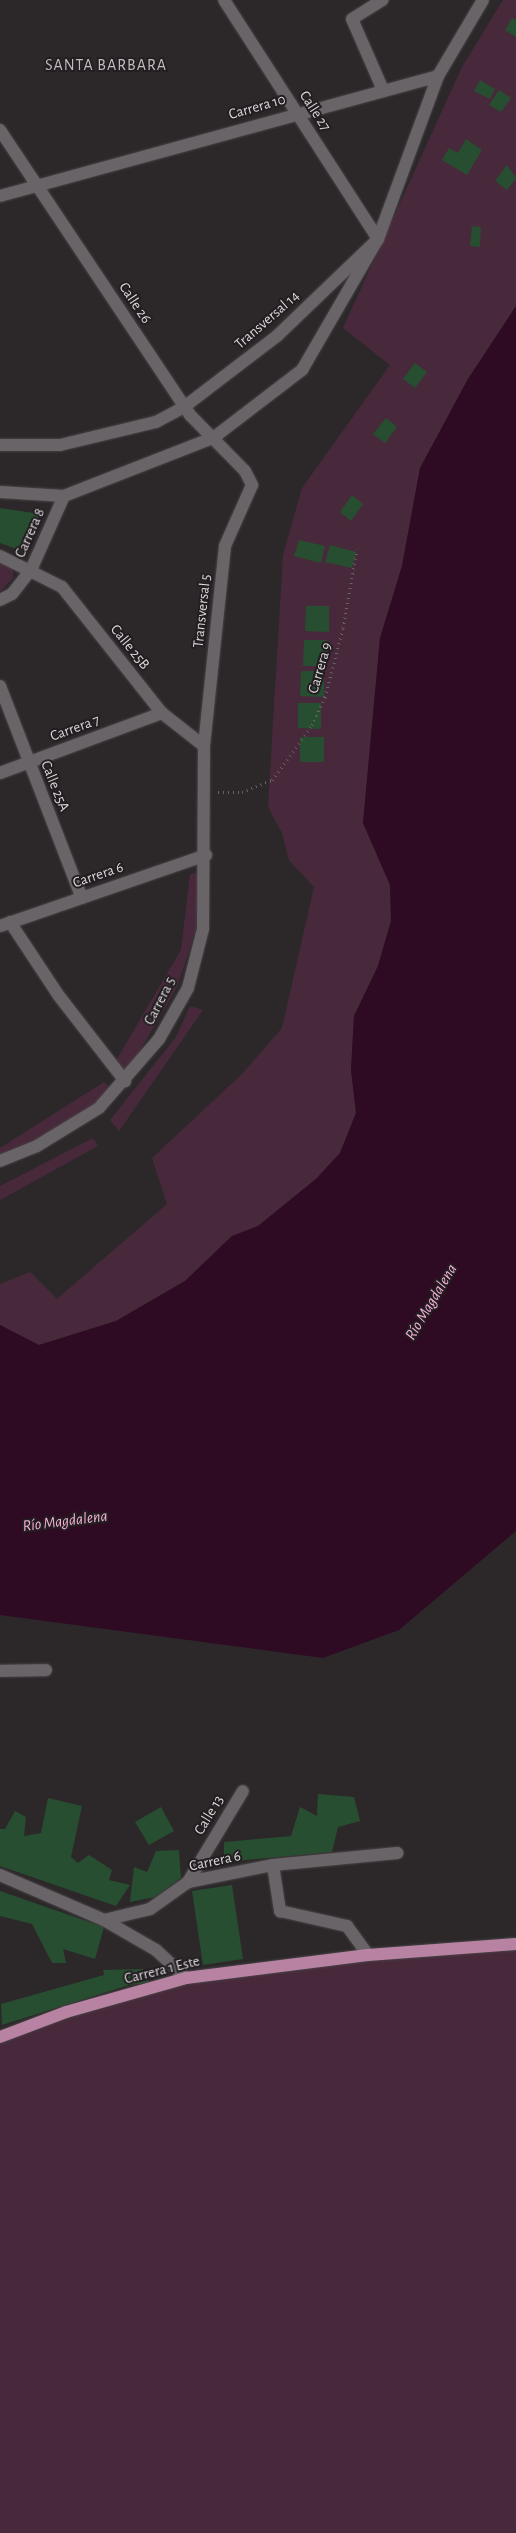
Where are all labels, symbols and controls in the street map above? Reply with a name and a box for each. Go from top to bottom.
district label: SANTA BARBARA [43,55,169,75]
street label: Calle 27 [295,87,335,135]
street label: Carrera 10 [226,90,288,124]
street label: Calle 26 [115,279,155,327]
street label: Transversal 14 [231,287,303,353]
street label: Carrera 8 [11,505,49,561]
street label: Transversal 5 [189,573,215,649]
street label: Calle 25B [106,621,154,673]
street label: Carrera 9 [304,640,336,696]
street label: Carrera 7 [48,711,102,745]
street label: Calle 25A [37,758,73,814]
street label: Carrera 6 [70,858,126,892]
street label: Carrera 5 [140,974,180,1028]
water label: Río Magdalena [401,1261,461,1343]
water label: Río Magdalena [22,1506,108,1536]
street label: Calle 13 [190,1792,228,1838]
street label: Carrera 6 [188,1847,242,1875]
street label: Carrera 1 Este [122,1952,202,1988]

